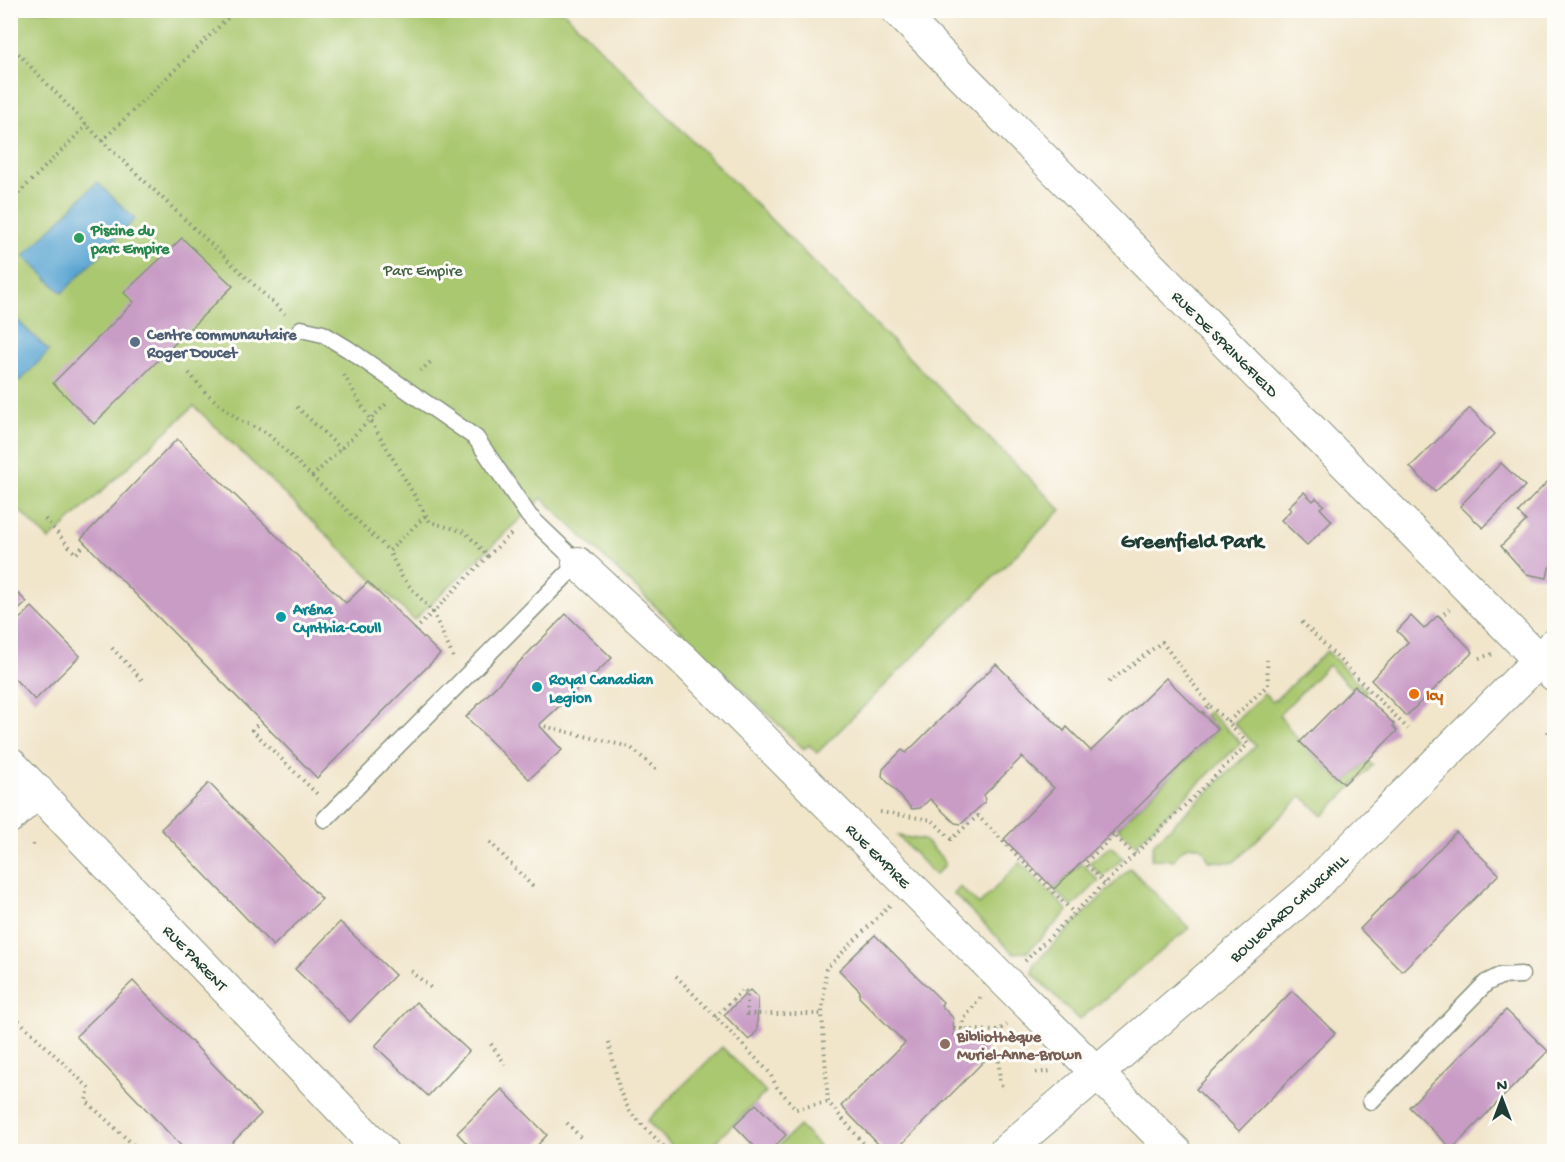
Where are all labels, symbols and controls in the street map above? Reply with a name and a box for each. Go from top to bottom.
place label: Piscine du parc Empire [90,223,170,260]
marker: Piscine du parc Empire [72,231,86,245]
park label: Parc Empire [382,263,463,282]
street label: RUE DE SPRINGFIELD [1166,288,1281,403]
place label: Centre communautaire Roger Doucet [146,327,297,364]
marker: Centre communautaire Roger Doucet [128,335,142,349]
district label: Greenfield Park [1121,530,1265,556]
place label: Aréna Cynthia-Coull [292,602,382,639]
marker: Aréna Cynthia-Coull [274,610,288,624]
place label: Royal Canadian Legion [548,672,654,709]
marker: Royal Canadian Legion [530,680,544,694]
marker: Icy [1407,687,1421,701]
place label: Icy [1426,688,1443,707]
street label: RUE EMPIRE [840,821,913,894]
street label: BOULEVARD CHURCHILL [1227,851,1354,968]
street label: RUE PARENT [157,922,230,997]
place label: Bibliothèque Muriel-Anne-Brown [956,1029,1082,1066]
marker: Bibliothèque Muriel-Anne-Brown [938,1037,952,1051]
north arrow [1472,1069,1532,1129]
text: N [1497,1078,1508,1097]

